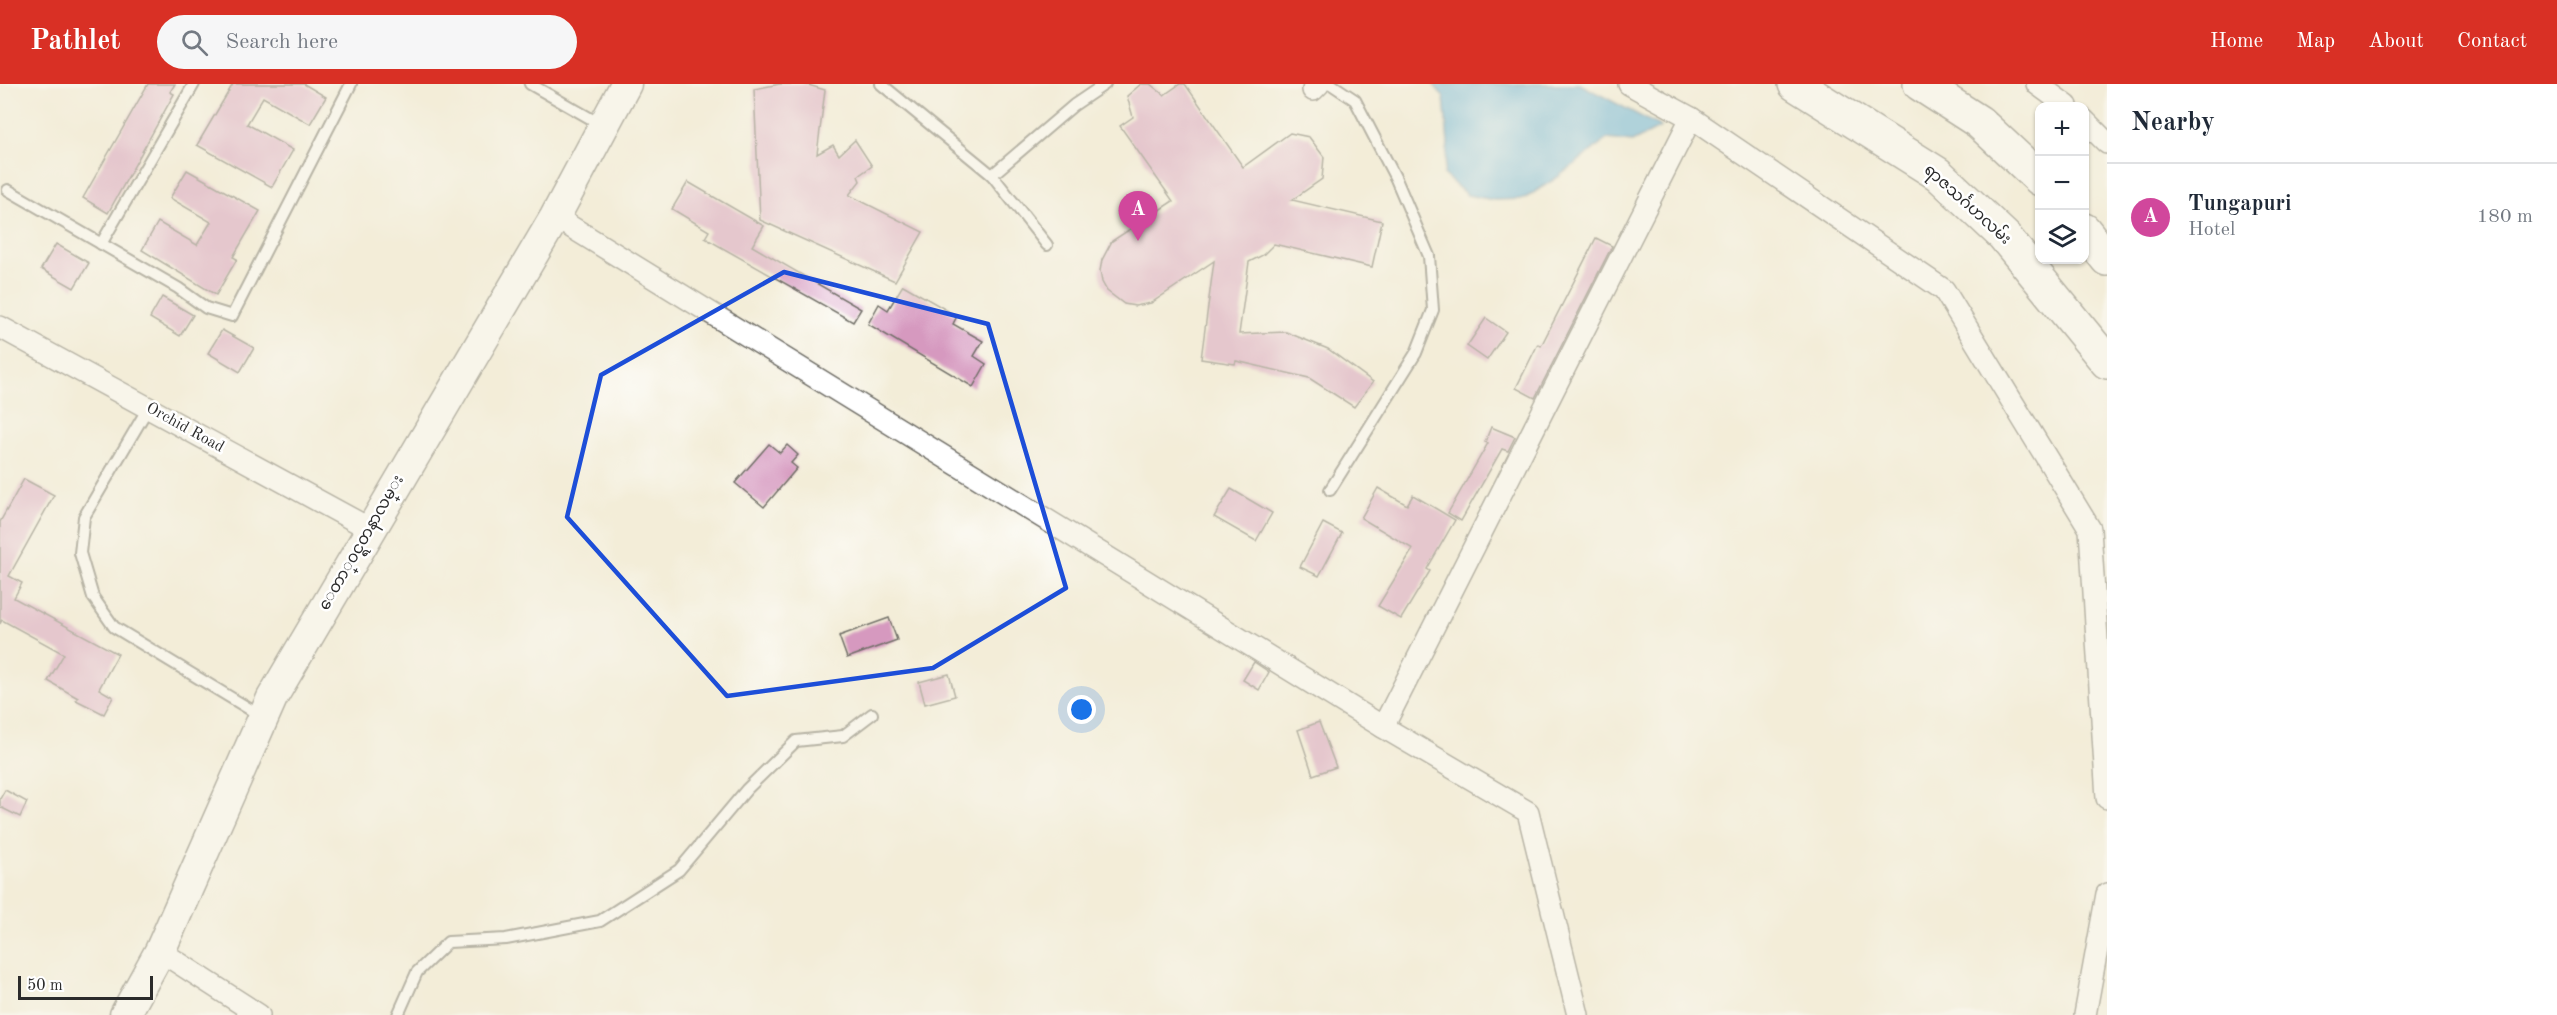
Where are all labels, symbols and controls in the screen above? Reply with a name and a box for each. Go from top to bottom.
search box [157,15,577,69]
icon: search [178,26,211,59]
text: Pathlet [30,28,121,56]
text: Search here [226,31,338,53]
text: Home [2210,31,2263,52]
text: Map [2296,31,2335,52]
text: About [2368,31,2424,52]
text: Contact [2457,31,2527,52]
map controls [2035,102,2089,264]
button: + [2035,102,2089,156]
text: Nearby [2131,110,2215,136]
button: − [2035,156,2089,210]
street label: ရာဇသင်္ဂဟလမ်း [1918,158,2017,251]
pin: A [1118,192,1158,241]
text: Tungapuri [2188,193,2292,215]
text: A [2143,207,2158,227]
text: 180 m [2477,207,2533,227]
button: layers [2035,210,2089,264]
text: Hotel [2188,220,2235,240]
street label: Orchid Road [143,400,227,456]
street label: ေတာ္၀င္ရတနာလမ္း [317,473,411,616]
your location [1067,695,1096,724]
scale bar [18,973,153,1000]
text: 50 m [27,978,63,994]

